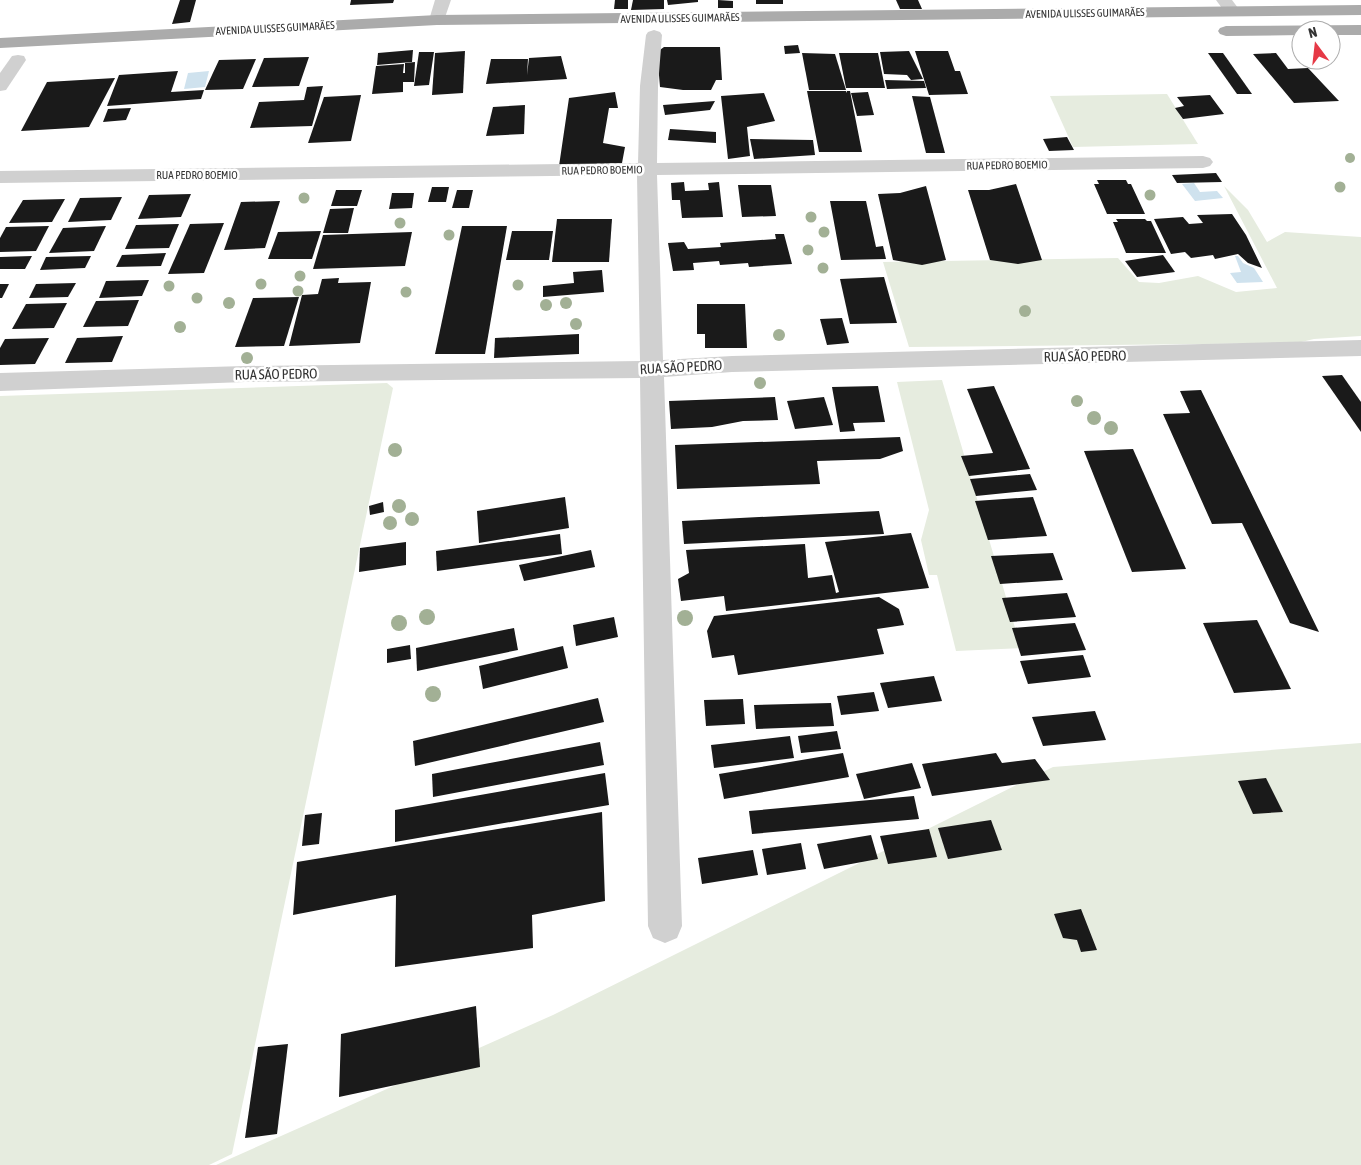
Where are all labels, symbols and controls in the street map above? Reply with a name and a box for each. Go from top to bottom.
street label: AVENIDA ULISSES GUIMARÃES [1025,6,1145,20]
street label: AVENIDA ULISSES GUIMARÃES [620,11,740,25]
street label: AVENIDA ULISSES GUIMARÃES [215,19,335,37]
north arrow [1291,20,1341,70]
text: N [1307,24,1319,41]
street label: RUA PEDRO BOEMIO [966,158,1048,172]
street label: RUA PEDRO BOEMIO [561,163,643,177]
street label: RUA PEDRO BOEMIO [156,169,238,181]
street label: RUA SÃO PEDRO [1044,347,1126,365]
street label: RUA SÃO PEDRO [639,357,723,377]
street label: RUA SÃO PEDRO [235,365,317,383]

